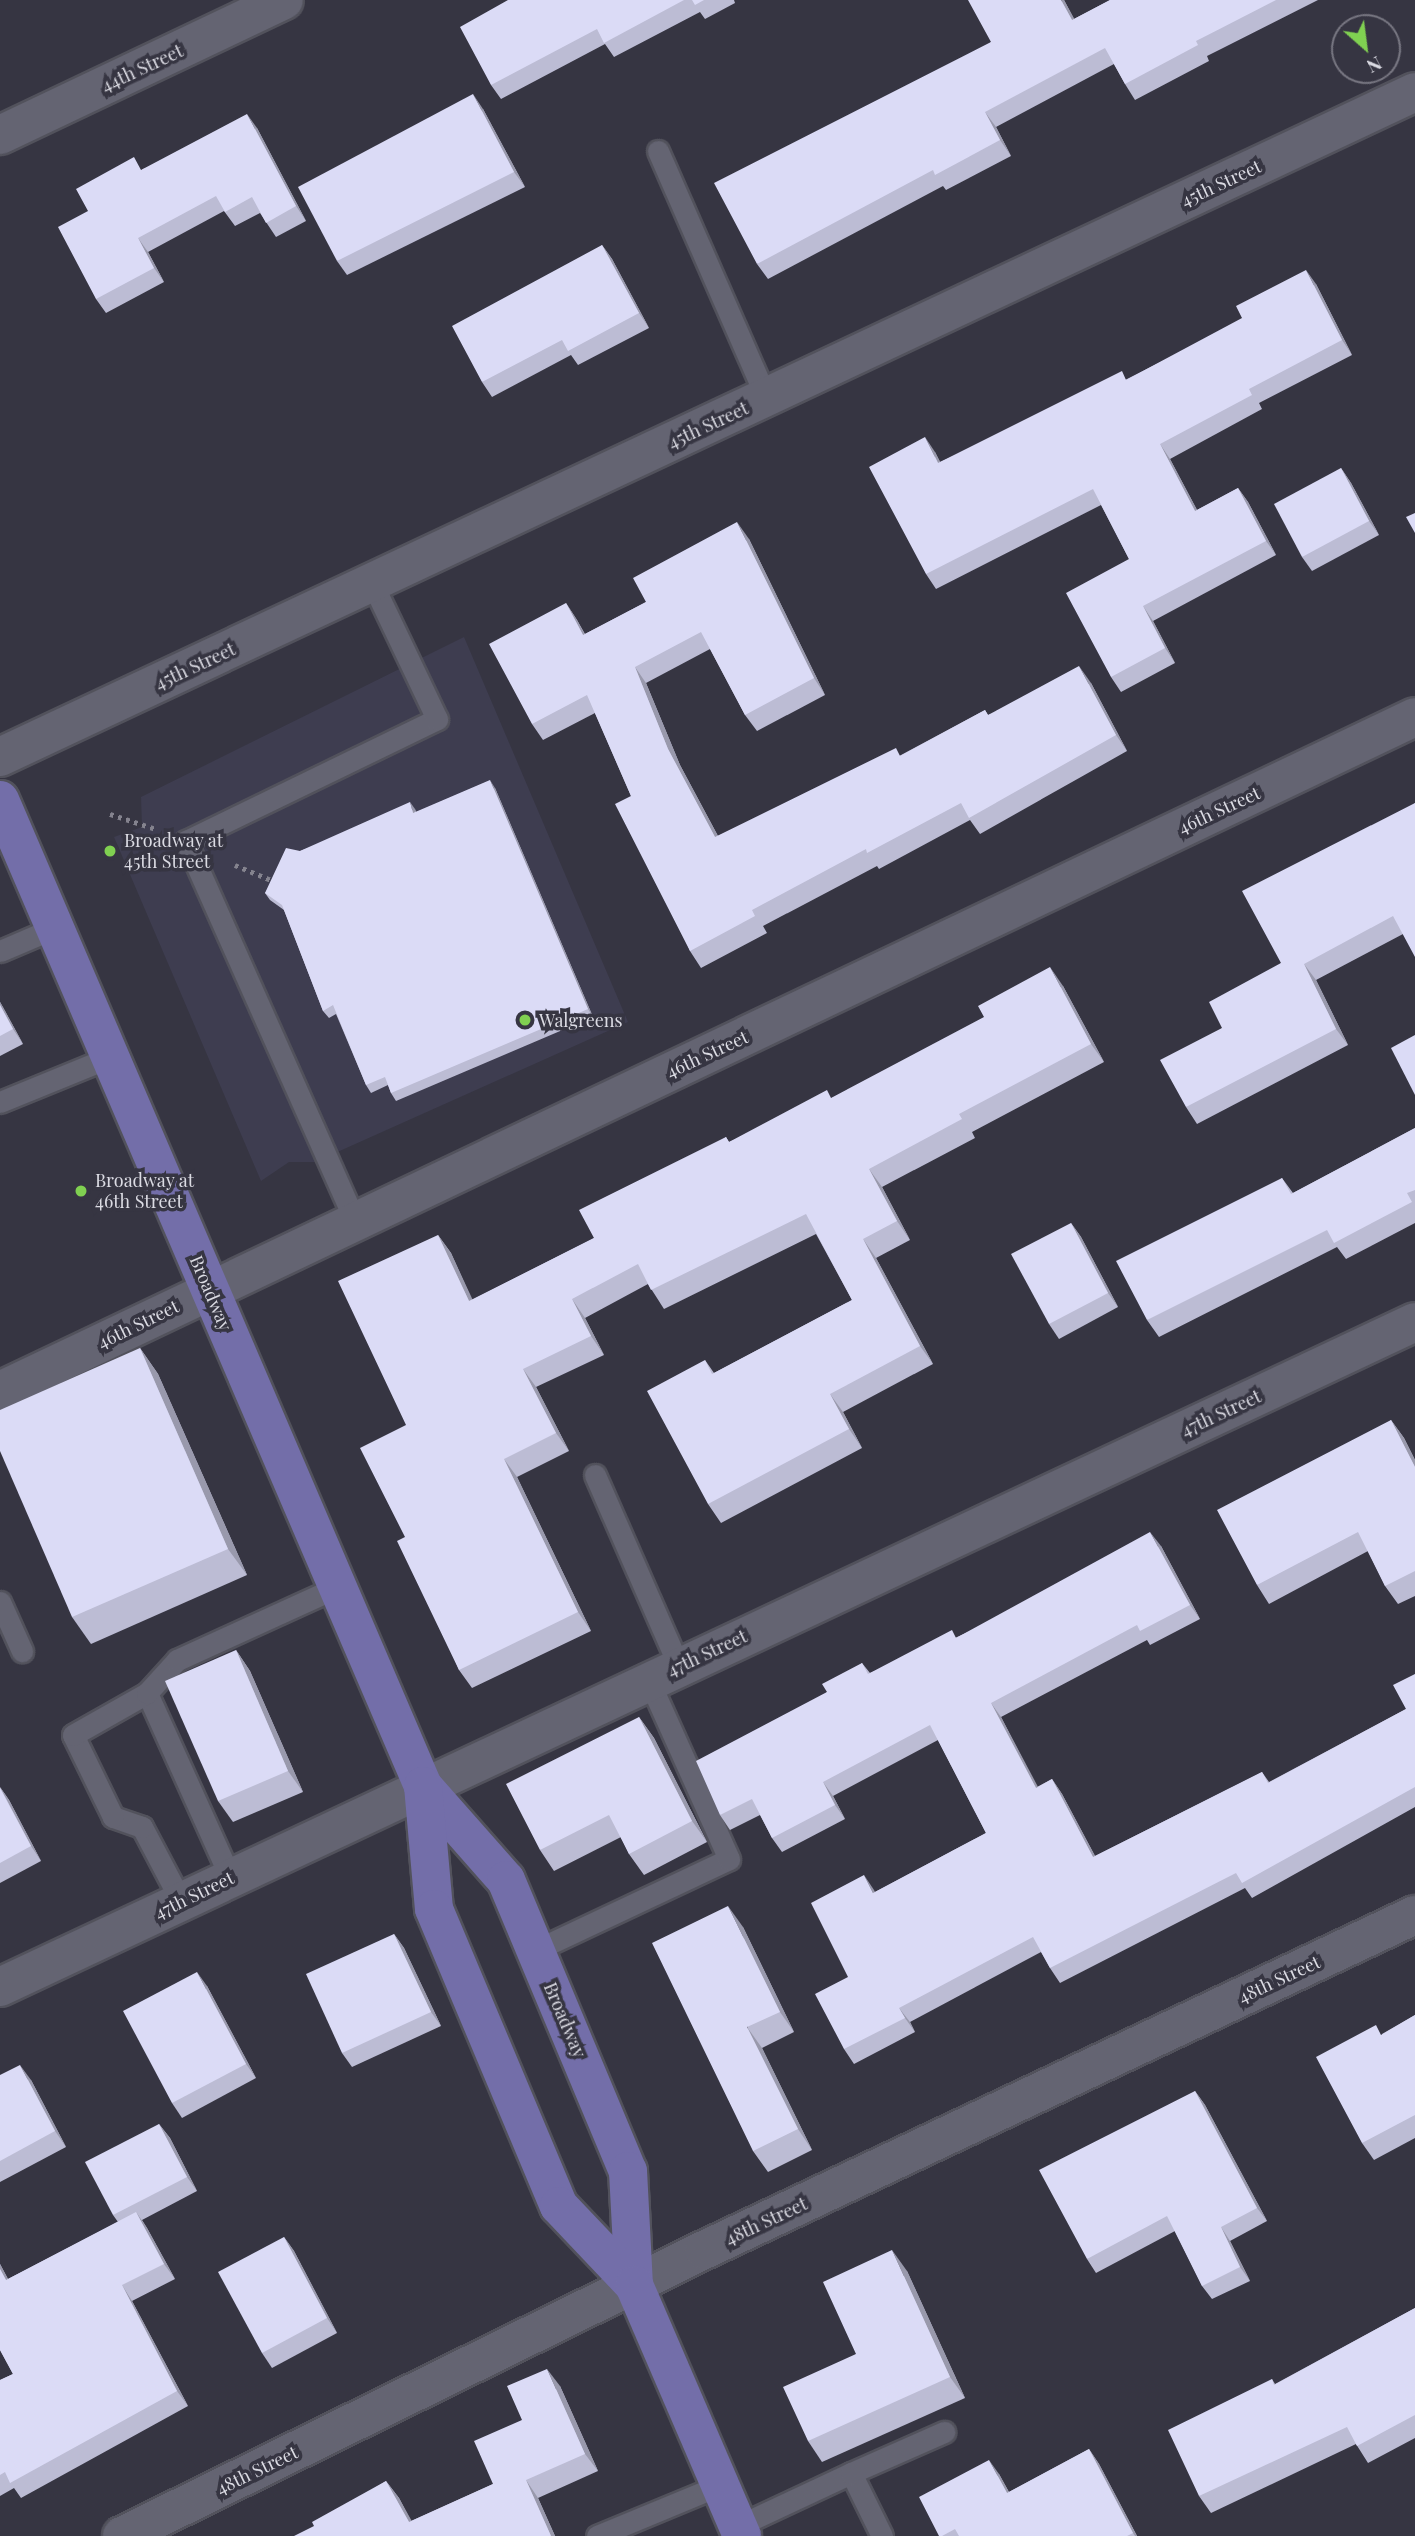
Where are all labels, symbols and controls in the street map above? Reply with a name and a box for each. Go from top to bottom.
north arrow [1331,14,1401,84]
street label: 44th Street [98,40,186,96]
text: N [1363,51,1387,80]
street label: 45th Street [1177,155,1265,211]
street label: 45th Street [664,397,752,453]
street label: 45th Street [151,638,239,694]
street label: 46th Street [1175,782,1263,838]
place label: Broadway at 45th Street [124,830,224,872]
marker: Broadway at 45th Street [102,843,118,859]
place label: Walgreens [539,1009,623,1031]
marker: Walgreens [517,1012,533,1028]
street label: 46th Street [663,1026,751,1082]
place label: Broadway at 46th Street [95,1170,195,1212]
marker: Broadway at 46th Street [73,1183,89,1199]
street label: Broadway [185,1252,237,1334]
street label: 46th Street [94,1295,182,1353]
street label: 47th Street [1178,1385,1264,1441]
street label: 47th Street [664,1625,750,1681]
street label: 47th Street [151,1867,237,1923]
street label: 48th Street [1235,1951,1323,2007]
street label: Broadway [539,1979,591,2061]
street label: 48th Street [722,2193,810,2249]
street label: 48th Street [213,2441,301,2499]

